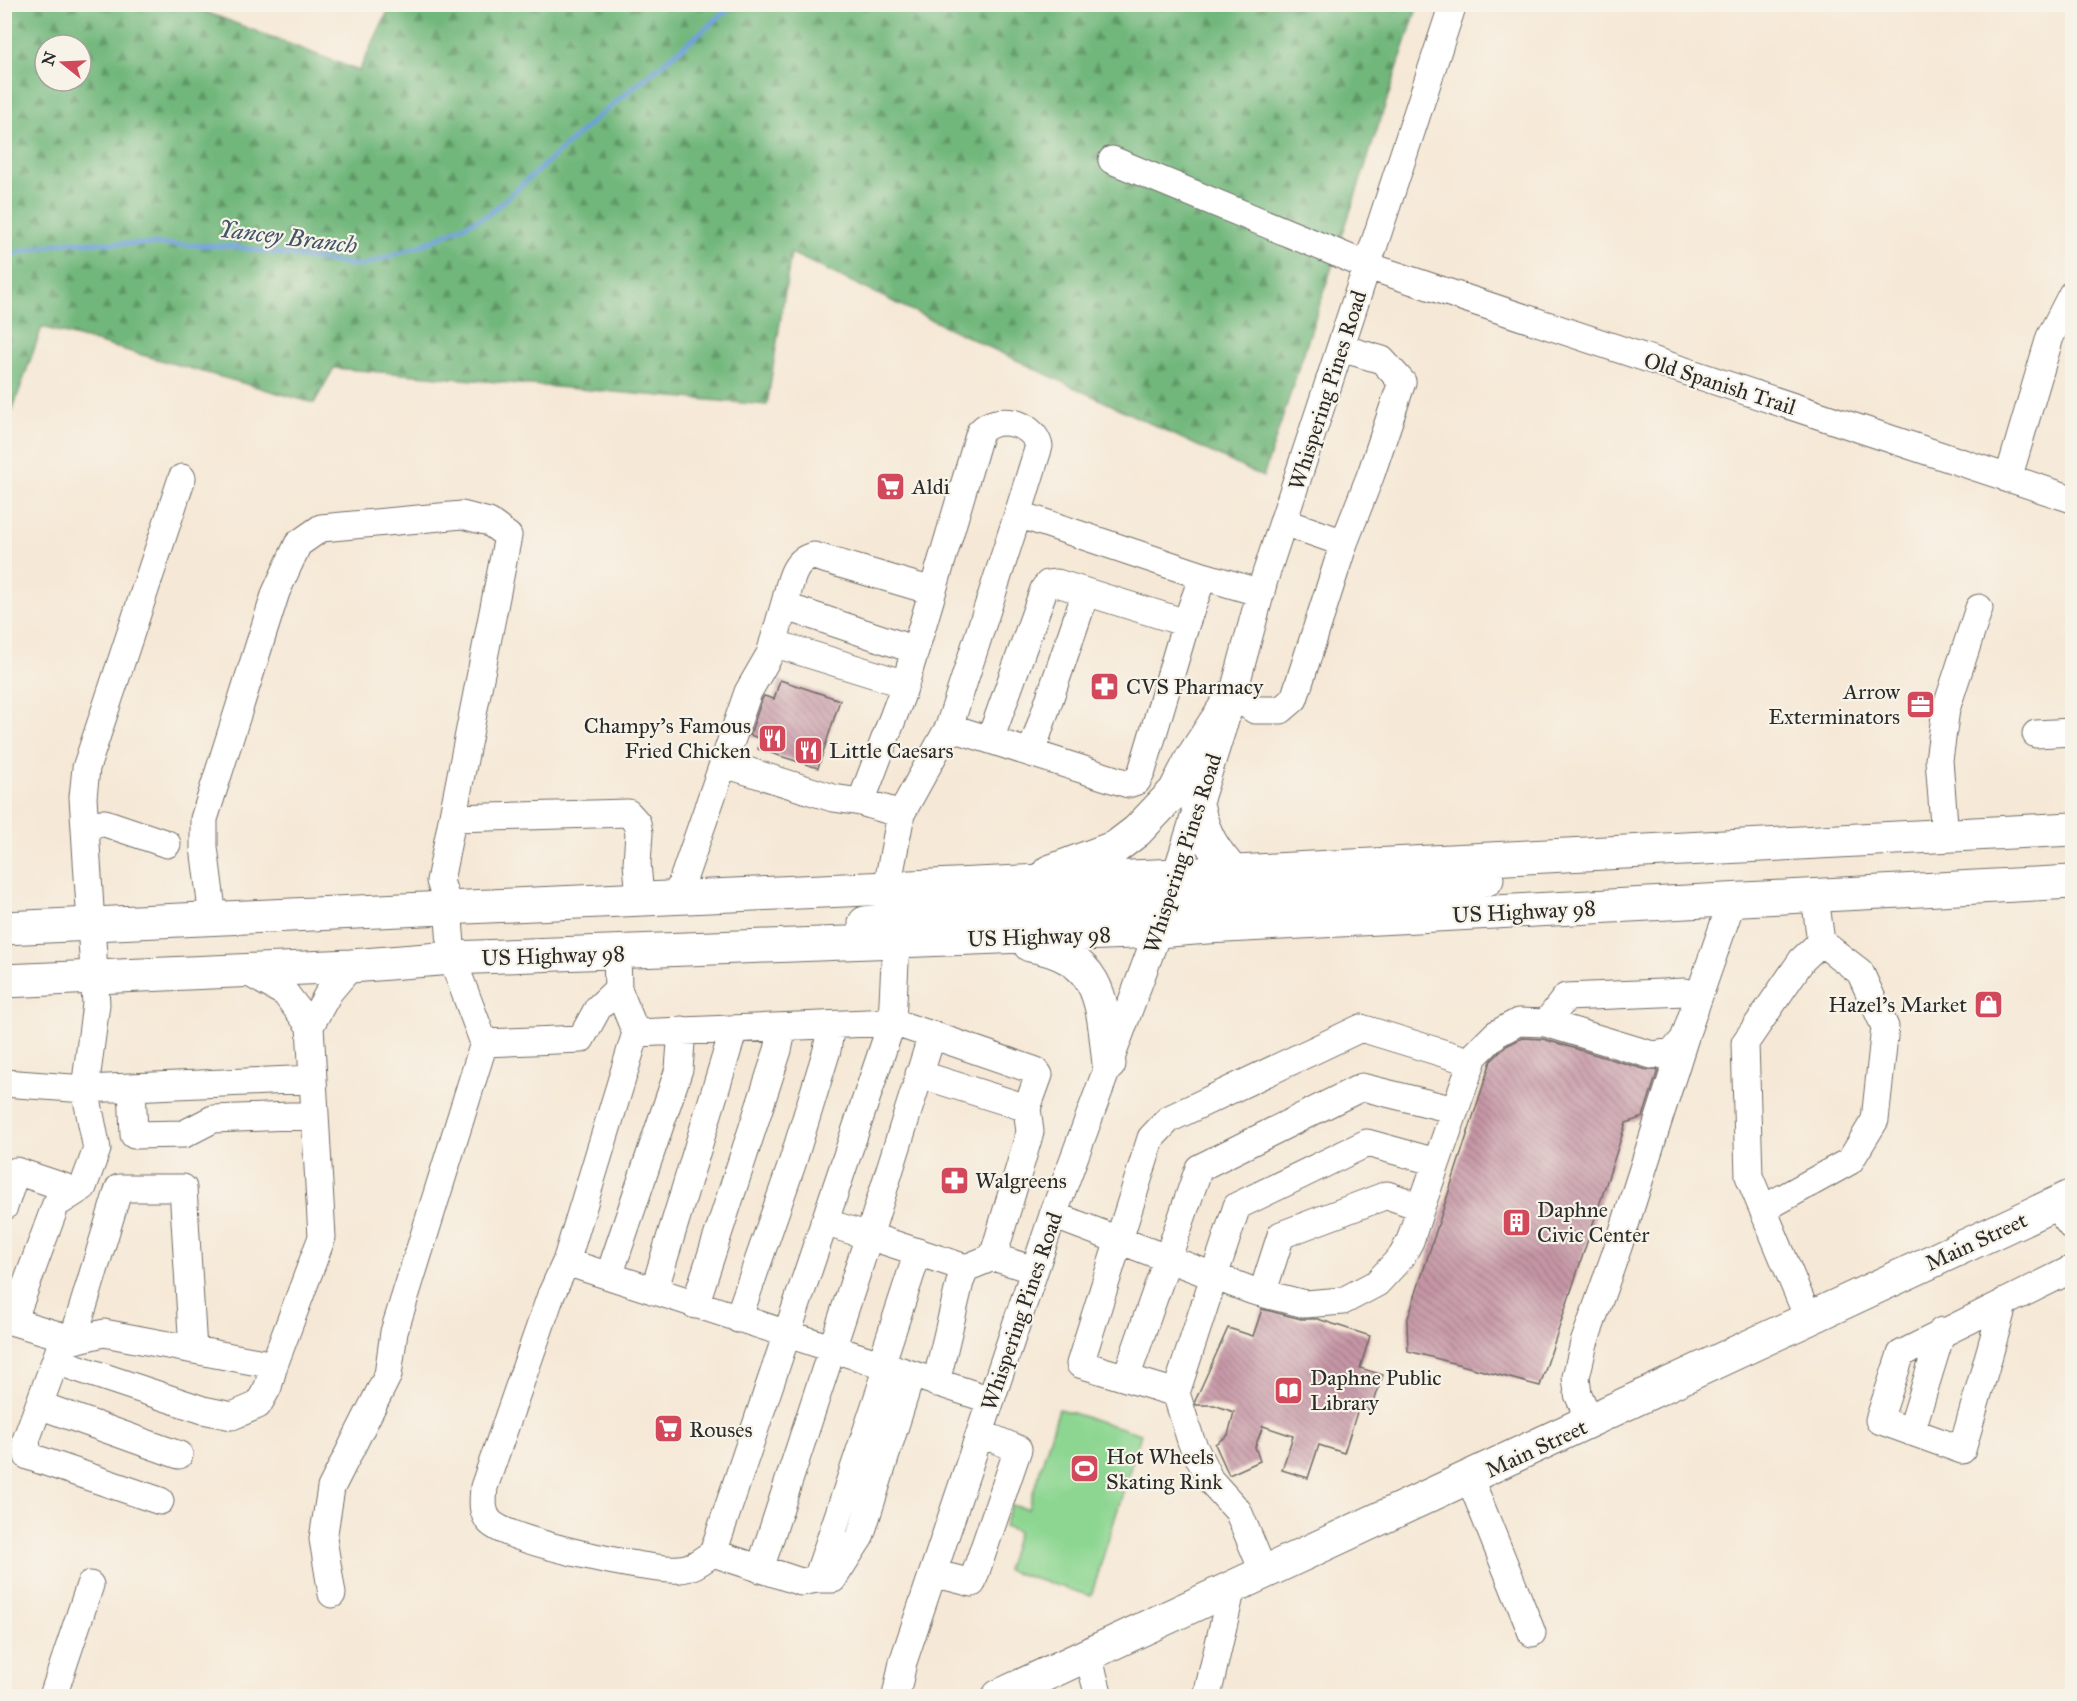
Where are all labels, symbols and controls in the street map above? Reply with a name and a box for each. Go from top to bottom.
north arrow [33,33,93,93]
text: N [38,49,60,68]
water label: Yancey Branch [217,214,359,260]
street label: Whispering Pines Road [1282,287,1372,493]
street label: Old Spanish Trail [1640,346,1799,421]
supermarket icon: Aldi [875,470,907,502]
place label: Aldi [911,473,950,500]
pharmacy icon: CVS Pharmacy [1089,670,1121,702]
place label: CVS Pharmacy [1126,673,1264,700]
place label: Arrow Exterminators [1768,678,1901,730]
office icon: Arrow Exterminators [1905,688,1937,720]
place label: Champy's Famous Fried Chicken [584,712,751,764]
restaurant icon: Champy's Famous Fried Chicken [756,722,788,754]
restaurant icon: Little Caesars [792,734,824,766]
place label: Little Caesars [829,737,954,764]
street label: Whispering Pines Road [1137,750,1227,956]
street label: US Highway 98 [1451,894,1597,929]
street label: US Highway 98 [967,920,1111,953]
street label: US Highway 98 [481,939,625,972]
shop icon: Hazel's Market [1972,988,2004,1020]
place label: Hazel's Market [1828,991,1967,1018]
pharmacy icon: Walgreens [938,1164,970,1196]
place label: Walgreens [975,1167,1067,1194]
place label: Daphne Civic Center [1537,1196,1650,1248]
building icon: Daphne Civic Center [1500,1206,1532,1238]
street label: Main Street [1921,1206,2032,1277]
street label: Whispering Pines Road [975,1208,1068,1414]
place label: Daphne Public Library [1310,1364,1442,1416]
library icon: Daphne Public Library [1273,1374,1305,1406]
supermarket icon: Rouses [652,1413,684,1445]
street label: Main Street [1481,1413,1592,1484]
place label: Rouses [689,1416,752,1443]
place label: Hot Wheels Skating Rink [1106,1443,1223,1495]
sports icon: Hot Wheels Skating Rink [1069,1453,1101,1485]

